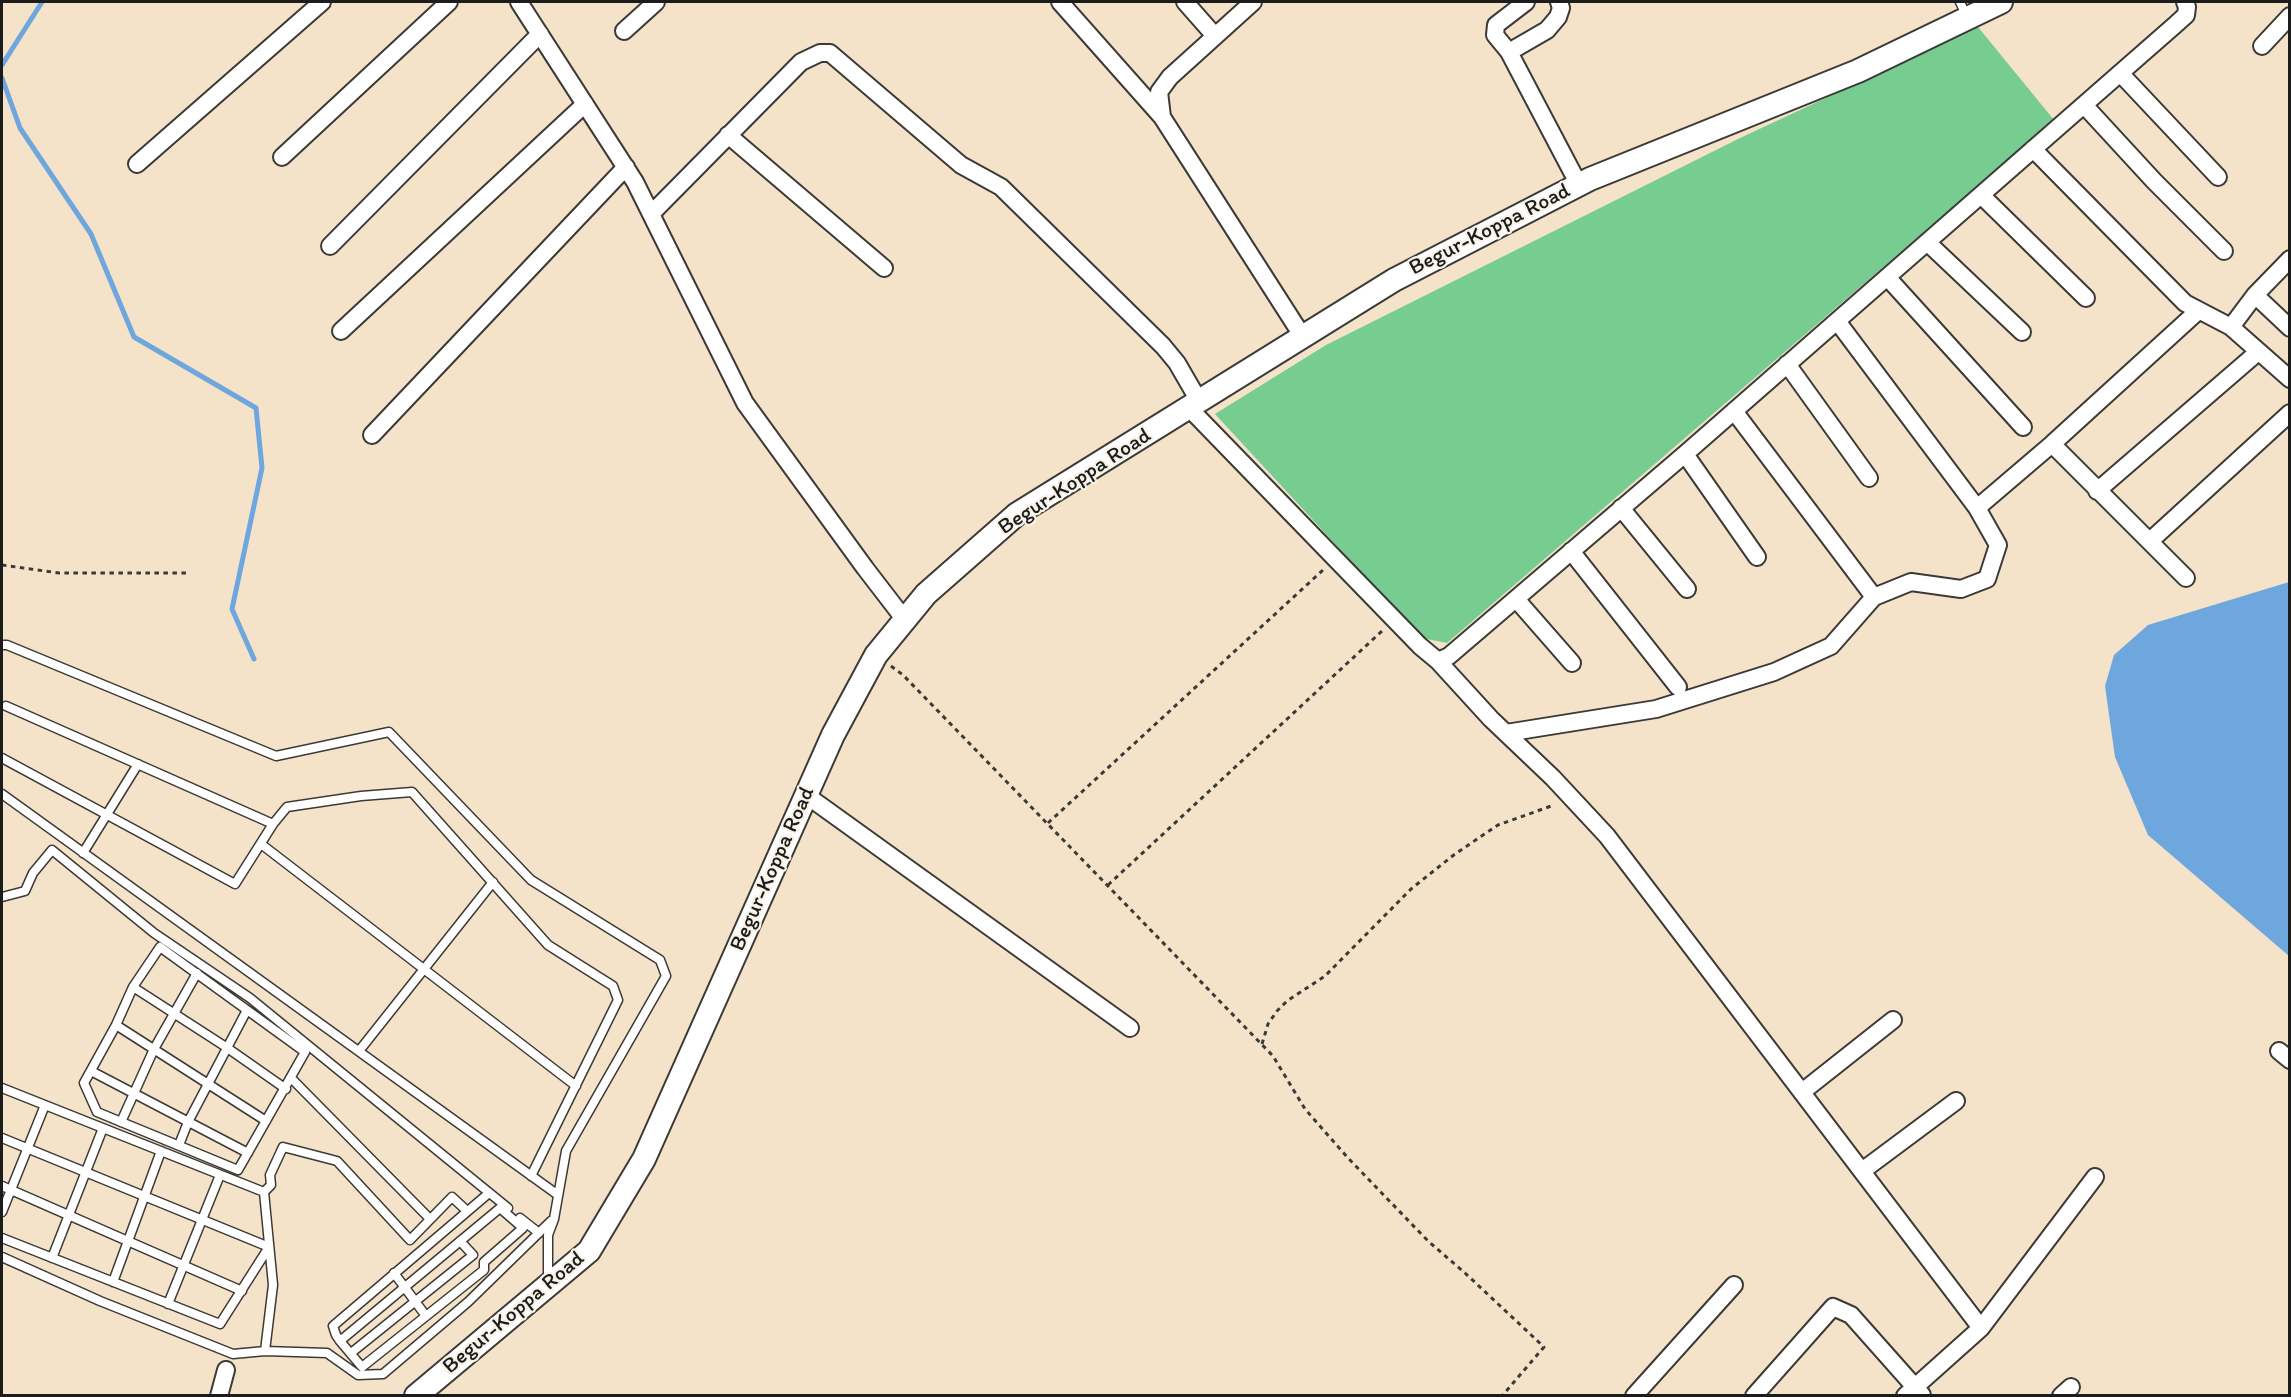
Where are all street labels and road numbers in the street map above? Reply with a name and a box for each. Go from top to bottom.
street label: Begur-Koppa Road [1405,178,1575,282]
street label: Begur-Koppa Road [994,423,1156,541]
street label: Begur-Koppa Road [725,783,821,955]
street label: Begur-Koppa Road [438,1246,590,1380]

